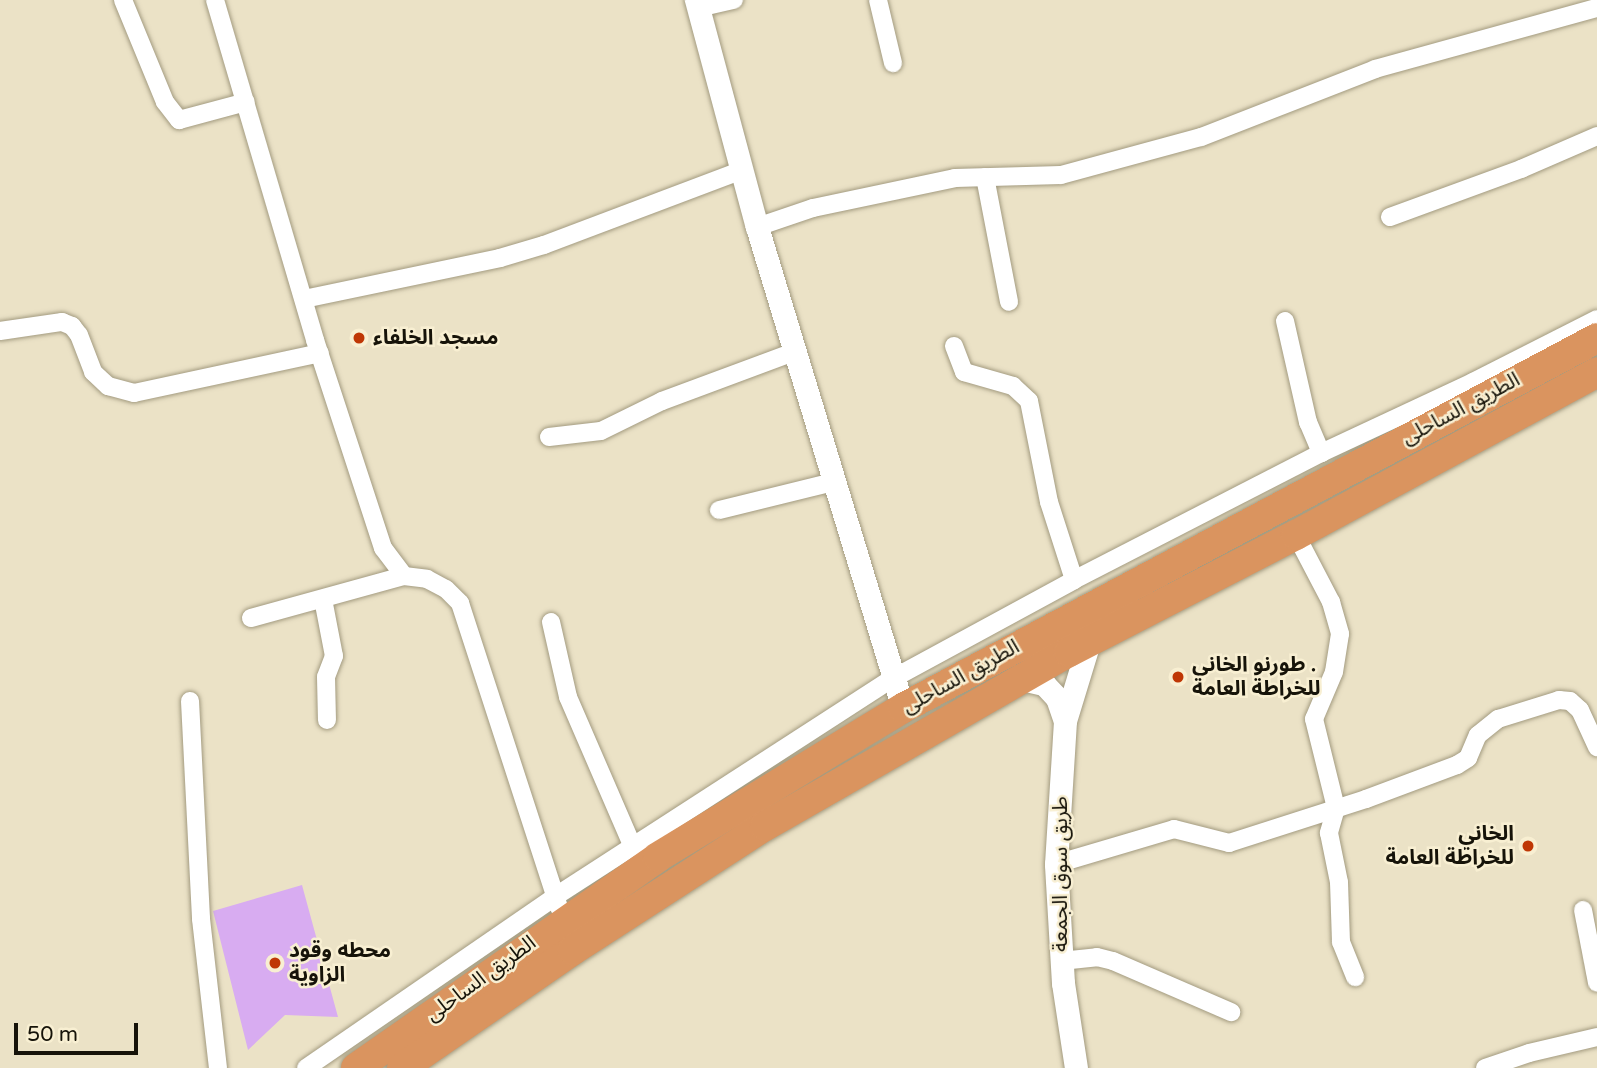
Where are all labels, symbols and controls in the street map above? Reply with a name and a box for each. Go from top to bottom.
place label: مسجد الخلفاء [373,325,498,351]
marker: مسجد الخلفاء [351,330,367,346]
street label: الطريق الساحلى [1398,367,1524,451]
street label: الطريق الساحلى [898,634,1024,720]
place label: طورنو الخاني . للخراطة العامة [1192,652,1321,702]
marker: طورنو الخاني . للخراطة العامة [1170,669,1186,685]
street label: طريق سوق الجمعة [1048,796,1074,952]
place label: الخاني للخراطة العامة [1385,821,1514,871]
marker: الخاني للخراطة العامة [1520,838,1536,854]
street label: الطريق الساحلى [421,931,541,1027]
place label: محطه وقود الزاوية [289,938,391,988]
marker: محطه وقود الزاوية [267,955,283,971]
scale bar [18,1009,142,1052]
text: 50 m [27,1022,78,1047]

